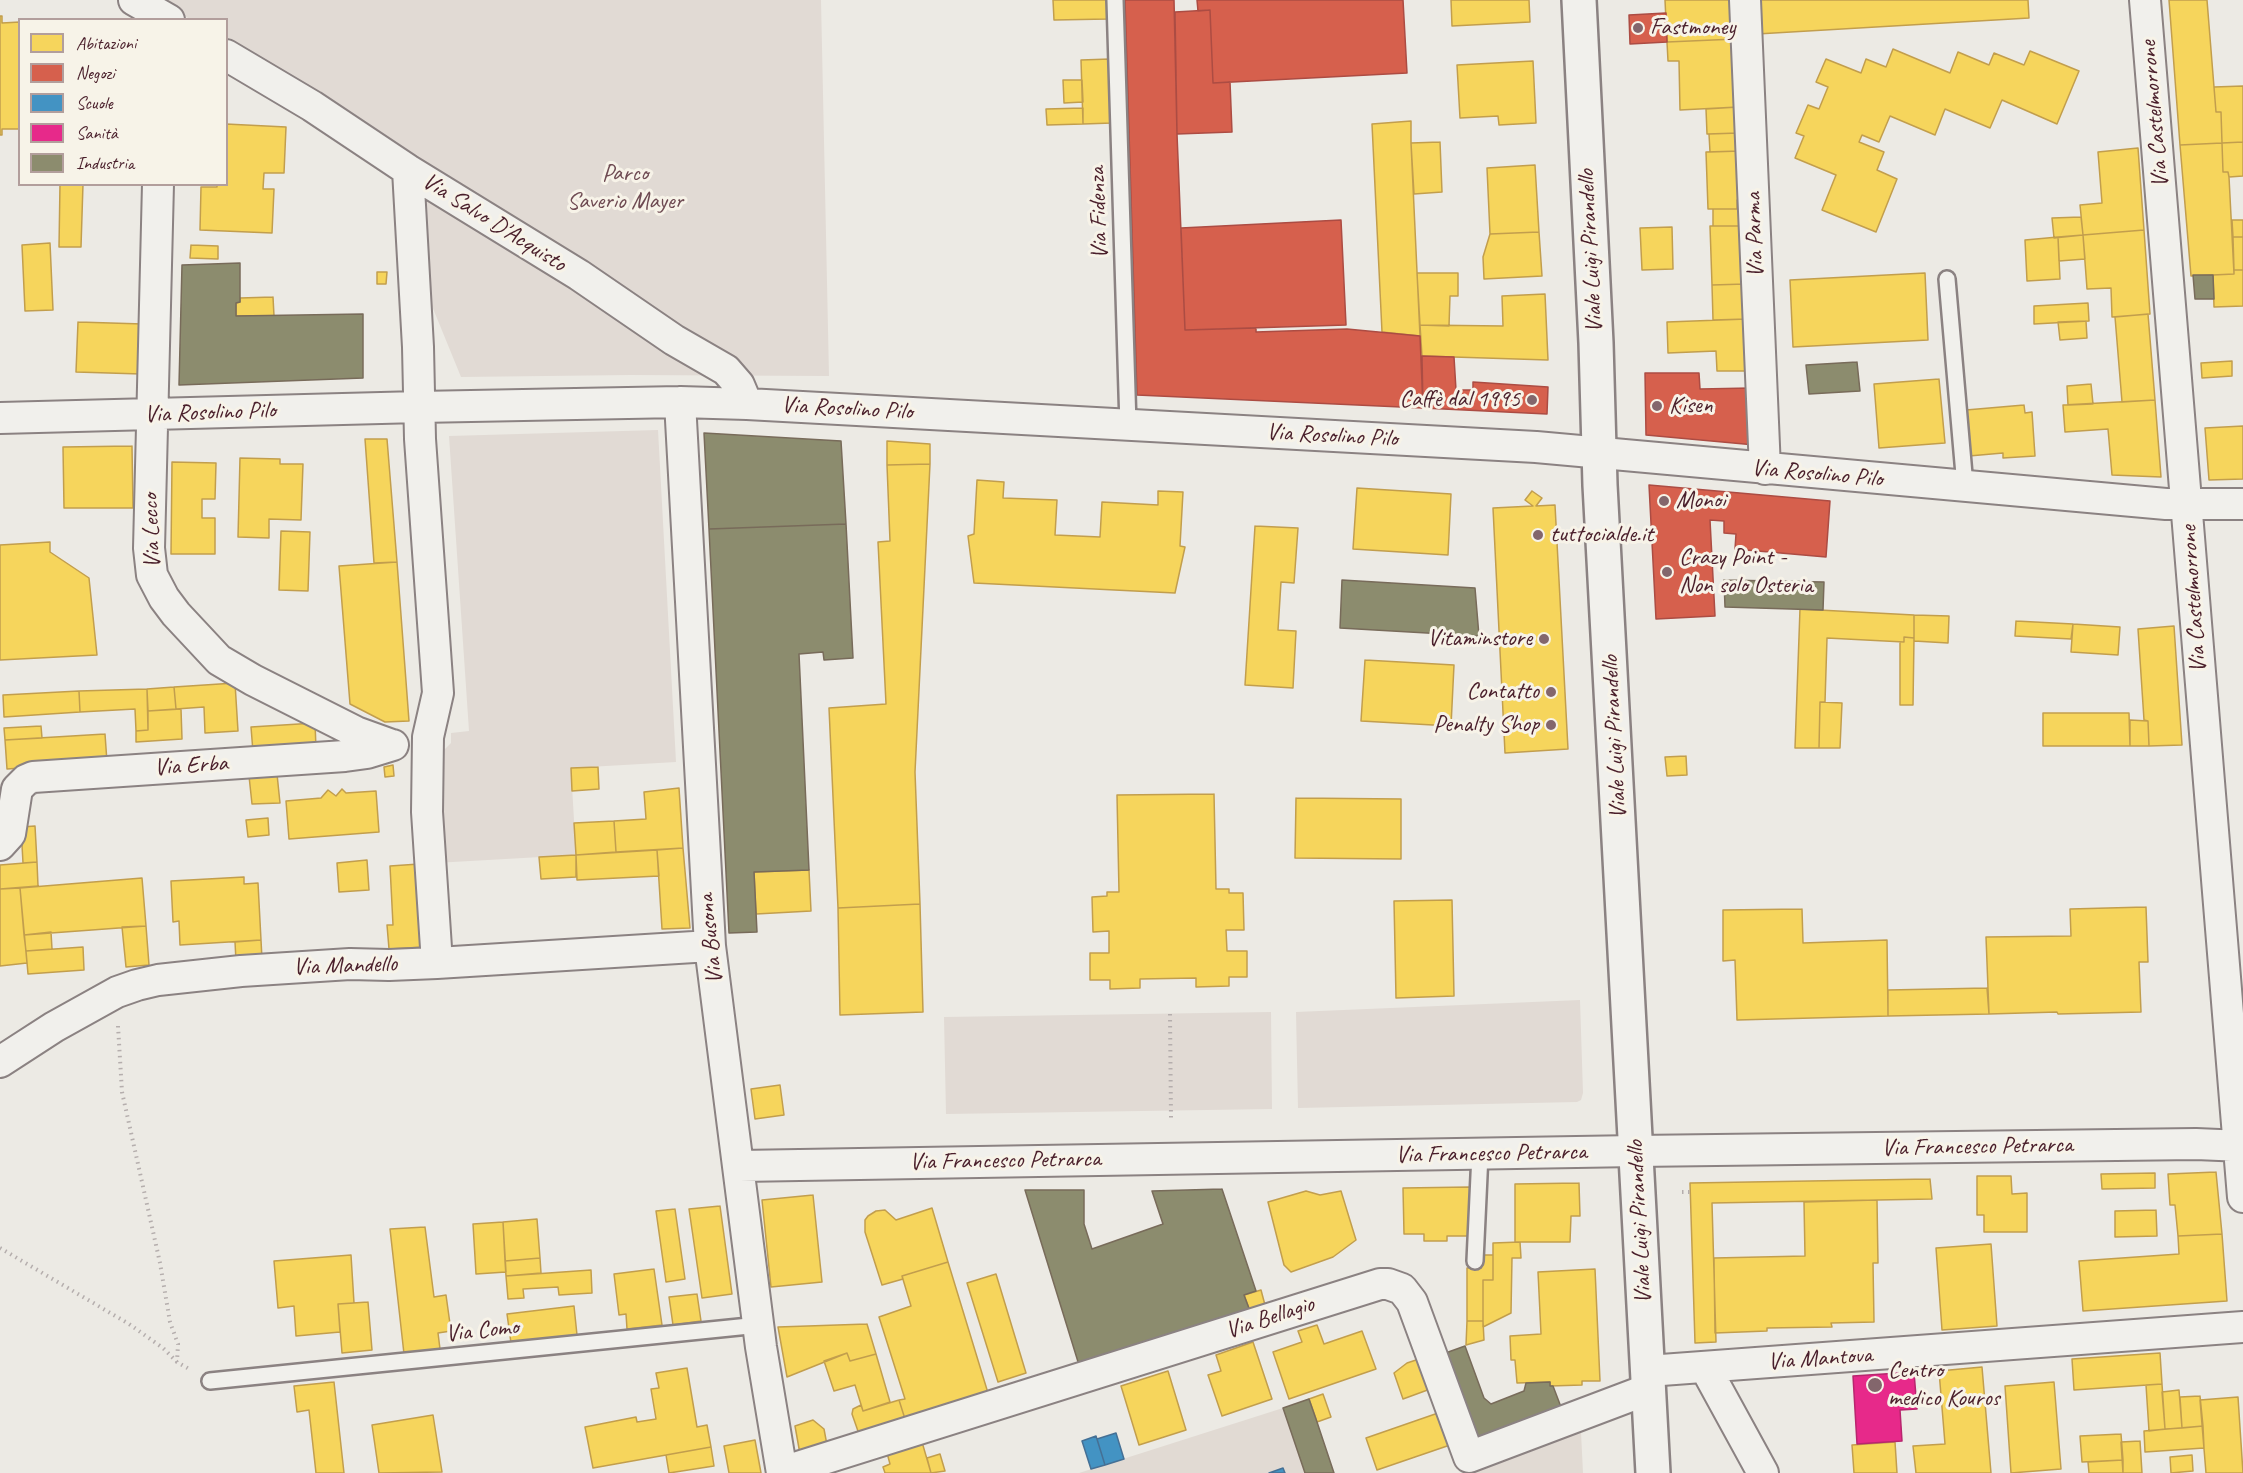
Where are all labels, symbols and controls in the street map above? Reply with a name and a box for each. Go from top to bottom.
place label: Fastmoney [1650,14,1735,42]
legend [18,18,228,186]
marker: Fastmoney [1631,21,1645,35]
text: Abitazioni [76,32,136,54]
street label: Via Castelmorrone [2134,39,2176,189]
text: Negozi [76,62,115,84]
text: Scuole [76,92,113,114]
text: Sanità [76,122,118,144]
text: Industria [76,152,134,174]
park label: Parco Saverio Mayer [567,160,683,216]
street label: Via Fidenza [1083,166,1115,260]
street label: Via Salvo D'Acquisto [417,167,571,279]
street label: Viale Luigi Pirandello [1572,168,1610,334]
street label: Via Parma [1739,192,1771,278]
place label: Caffè dal 1995 [1400,386,1520,414]
street label: Via Rosolino Pilo [781,391,913,427]
place label: Kisen [1669,392,1712,420]
marker: Caffè dal 1995 [1525,393,1539,407]
street label: Via Rosolino Pilo [144,396,276,430]
marker: Kisen [1650,399,1664,413]
street label: Via Rosolino Pilo [1266,418,1398,454]
street label: Via Rosolino Pilo [1750,454,1884,494]
place label: Monoi [1676,487,1726,515]
street label: Via Lecco [136,493,168,569]
marker: Monoi [1657,494,1671,508]
place label: tuttocialde.it [1550,521,1653,549]
street label: Via Castelmorrone [2174,524,2214,674]
marker: tuttocialde.it [1531,528,1545,542]
place label: Crazy Point - Non solo Osteria [1679,544,1812,600]
marker: Crazy Point - Non solo Osteria [1660,565,1674,579]
place label: Vitaminstore [1427,625,1532,653]
marker: Vitaminstore [1537,632,1551,646]
street label: Viale Luigi Pirandello [1596,654,1634,820]
place label: Contatto [1466,678,1539,706]
marker: Contatto [1544,685,1558,699]
place label: Penalty Shop [1433,711,1539,739]
marker: Penalty Shop [1544,718,1558,732]
street label: Via Erba [153,749,229,783]
street label: Via Busona [692,893,730,985]
street label: Via Mandello [292,950,398,982]
street label: Via Francesco Petrarca [1881,1131,2073,1163]
street label: Via Francesco Petrarca [1395,1138,1587,1170]
street label: Viale Luigi Pirandello [1621,1139,1659,1305]
street label: Via Francesco Petrarca [909,1145,1101,1177]
street label: Via Bellagio [1222,1290,1318,1346]
street label: Via Como [444,1313,520,1349]
street label: Via Mantova [1767,1341,1873,1377]
place label: Centro medico Kouros [1888,1357,2000,1413]
marker: Centro medico Kouros [1866,1376,1884,1394]

